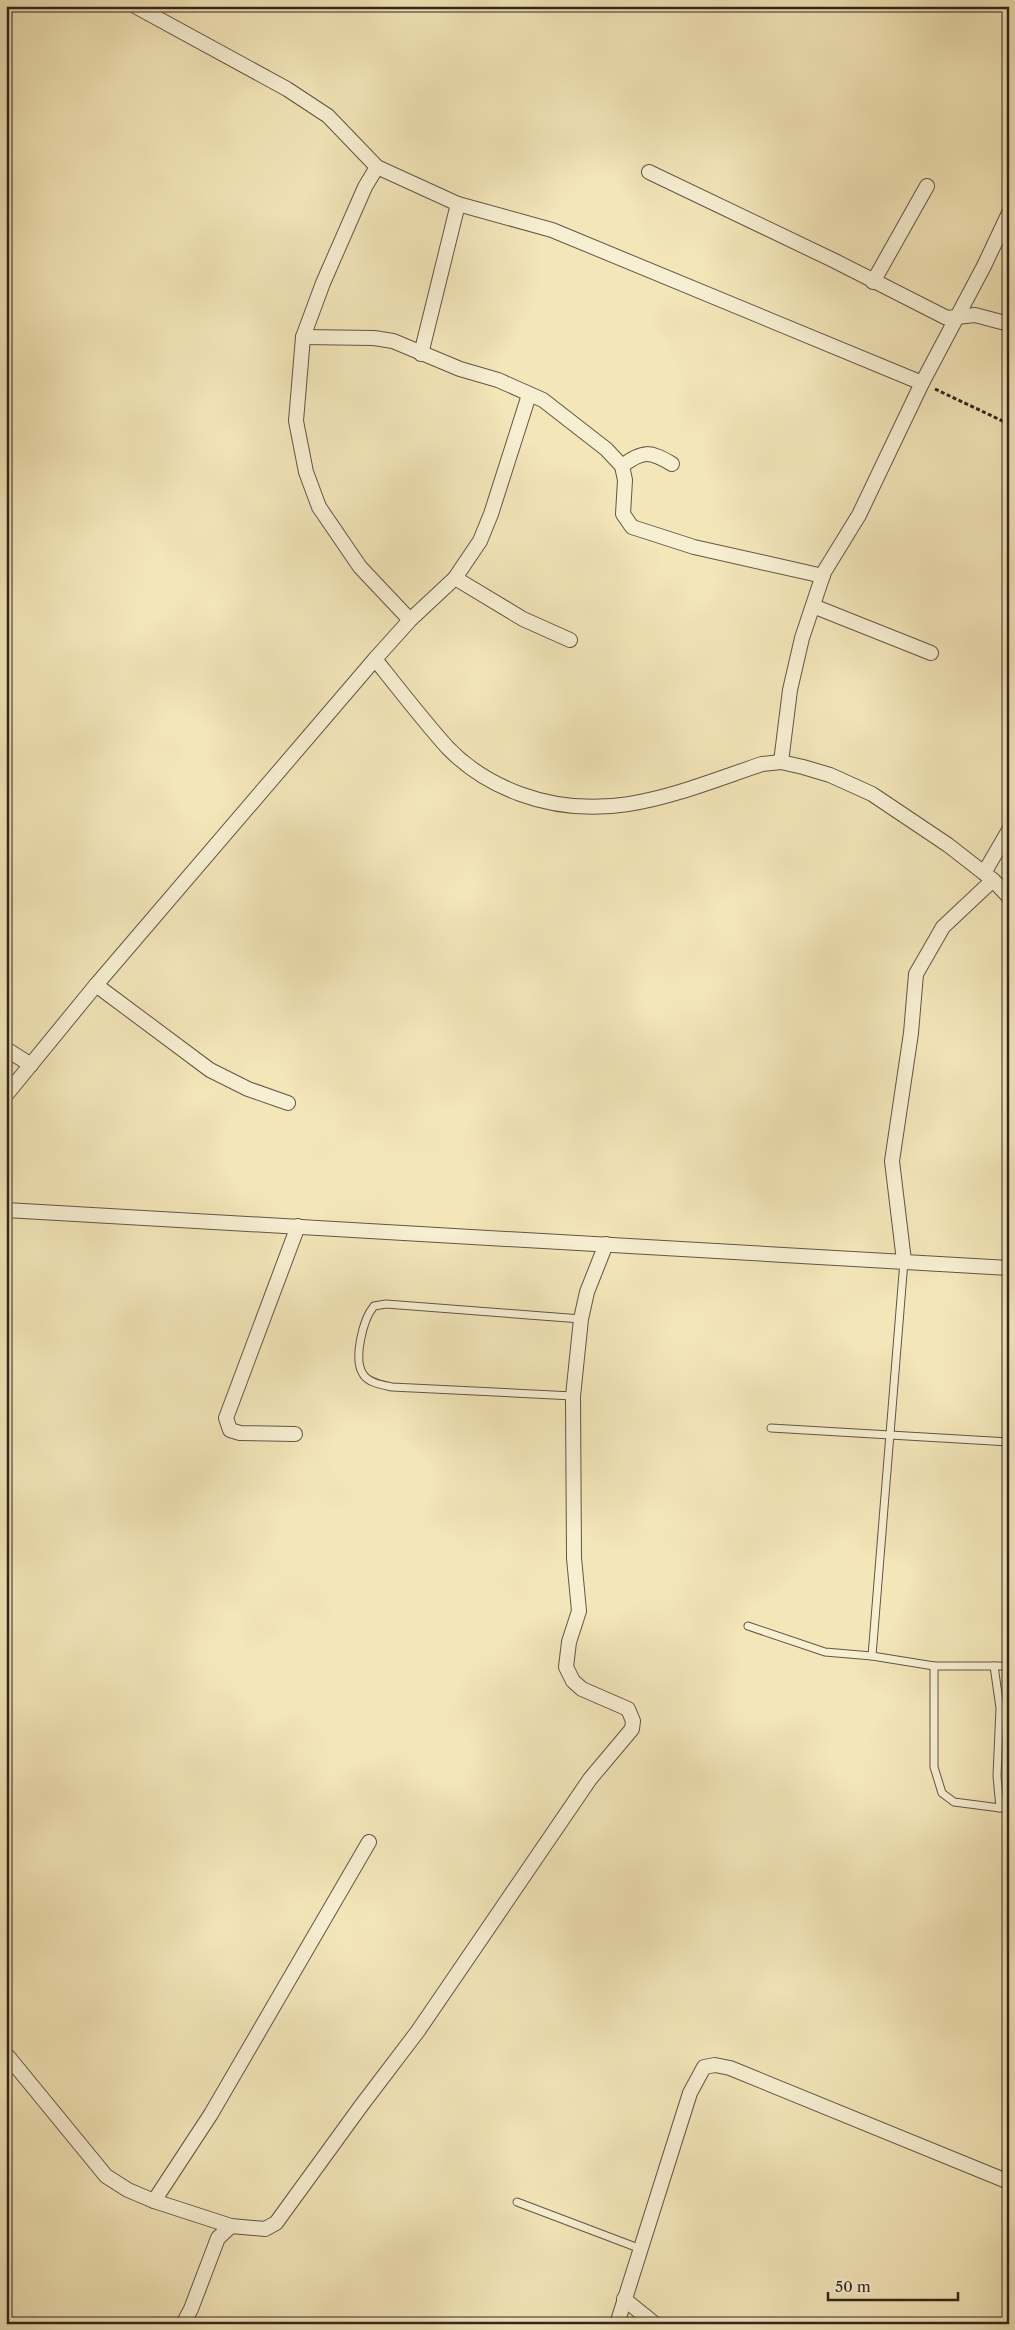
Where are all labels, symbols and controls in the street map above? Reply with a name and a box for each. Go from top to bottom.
scale bar [828,2270,958,2302]
text: 50 m [835,2277,871,2296]

